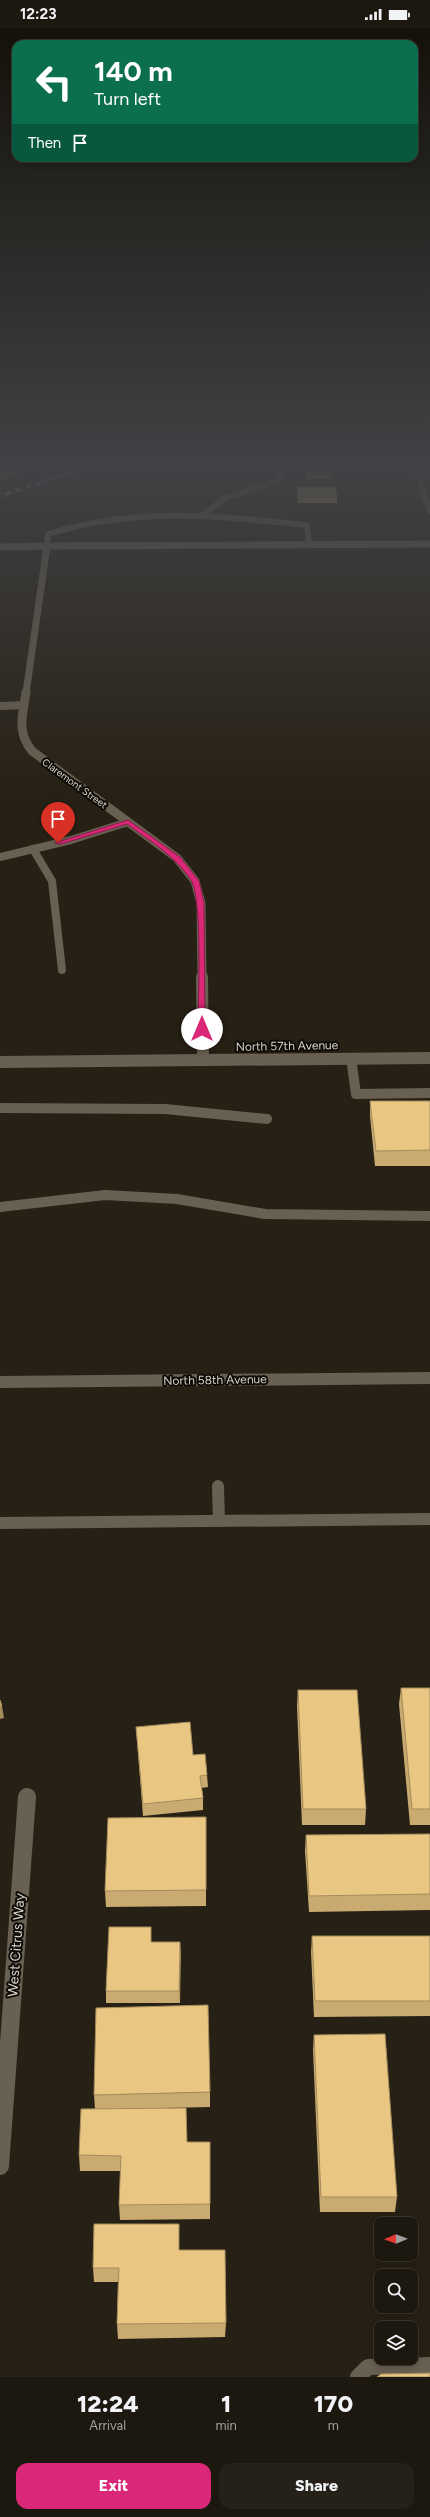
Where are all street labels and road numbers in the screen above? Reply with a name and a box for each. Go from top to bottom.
street label: Claremont Street [40,755,110,812]
street label: North 57th Avenue [236,1038,339,1054]
street label: North 58th Avenue [163,1372,267,1388]
street label: West Citrus Way [4,1892,29,1998]

